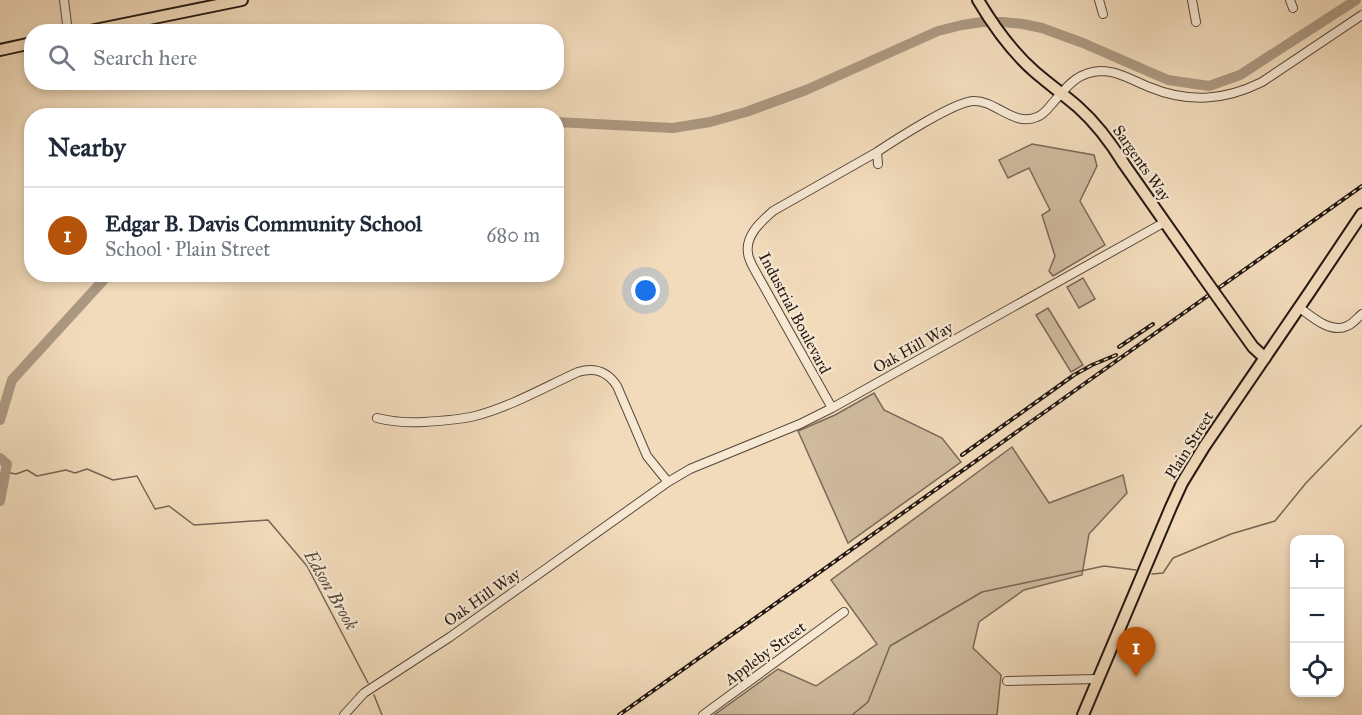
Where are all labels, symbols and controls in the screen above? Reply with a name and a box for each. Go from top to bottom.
search box [24,24,564,90]
icon: search [45,41,78,74]
text: Search here [93,44,197,71]
street label: Sargents Way [1108,121,1175,206]
text: Nearby [48,131,126,163]
text: Edgar B. Davis Community School [105,210,422,237]
text: 1 [64,223,71,247]
text: 680 m [486,223,540,247]
text: School · Plain Street [105,237,270,261]
street label: Industrial Boulevard [755,249,835,377]
your location [631,276,660,305]
street label: Oak Hill Way [870,317,957,377]
street label: Plain Street [1161,407,1217,482]
map controls [1290,535,1344,697]
button: + [1290,535,1344,589]
water label: Edson Brook [299,545,363,634]
street label: Oak Hill Way [440,564,524,630]
button: − [1290,589,1344,643]
street label: Appleby Street [720,617,810,689]
pin: 1 [1116,628,1156,677]
button: locate [1290,643,1344,697]

